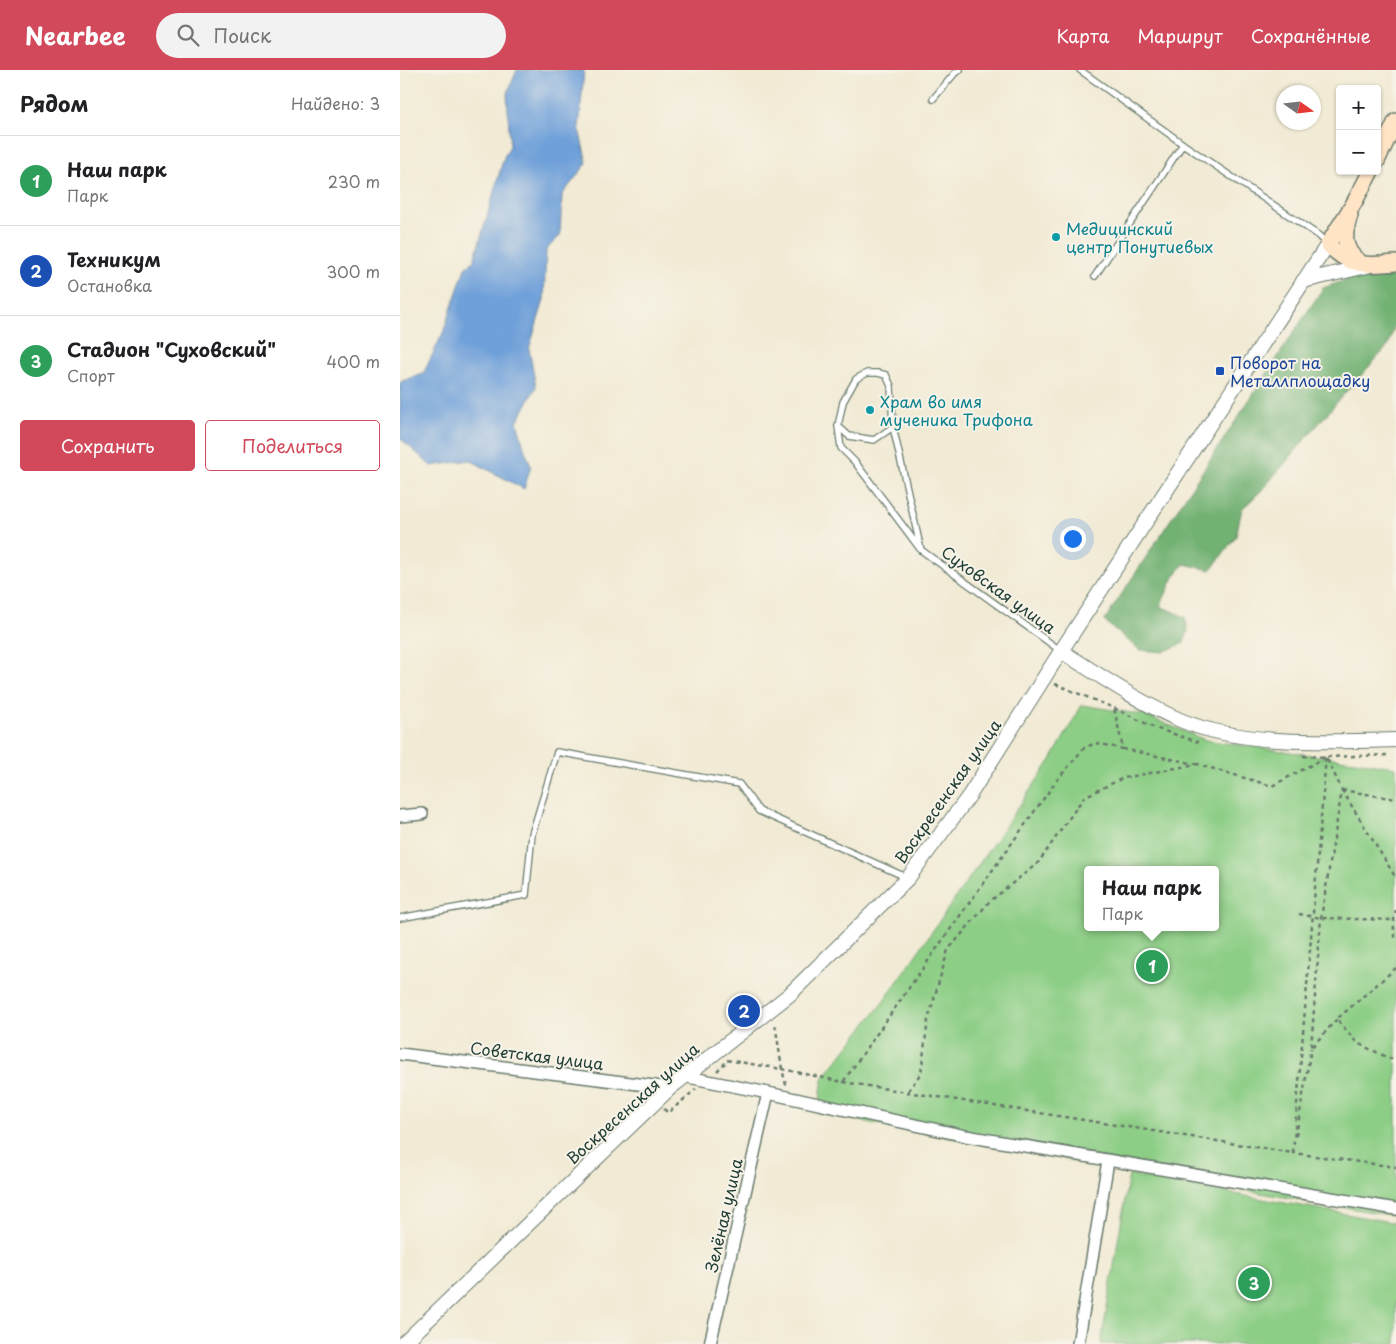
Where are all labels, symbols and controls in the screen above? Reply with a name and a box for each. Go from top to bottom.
search box [156,13,506,58]
text: Nearbee [25,17,126,53]
icon: search [174,21,202,49]
text: Поиск [214,21,271,49]
text: Карта [1057,22,1109,49]
text: Маршрут [1137,22,1223,49]
text: Сохранённые [1251,22,1371,49]
north arrow [1276,85,1321,130]
map controls [1336,85,1381,175]
button: + [1336,85,1381,130]
text: Рядом [20,87,88,119]
text: Найдено: 3 [291,91,380,115]
button: − [1336,130,1381,175]
text: Наш парк [67,155,167,183]
text: 1 [32,169,40,193]
text: 230 m [328,169,380,193]
text: Парк [67,183,108,207]
place label: Медицинский центр Понутиевых [1066,216,1213,258]
marker: Медицинский центр Понутиевых [1050,231,1062,243]
text: Техникум [67,245,161,273]
text: 2 [30,259,42,283]
text: 300 m [326,259,380,283]
text: Остановка [67,273,152,297]
text: Стадион "Суховский" [67,335,276,363]
text: 3 [31,349,41,373]
text: 400 m [327,349,380,373]
place label: Поворот на Металлплощадку [1230,350,1370,392]
text: Спорт [67,363,115,387]
marker: Поворот на Металлплощадку [1214,365,1226,377]
place label: Храм во имя мученика Трифона [880,389,1033,431]
marker: Храм во имя мученика Трифона [864,404,876,416]
button: Сохранить [20,420,195,471]
button: Поделиться [205,420,380,471]
your location [1060,526,1086,552]
street label: Суховская улица [937,539,1061,639]
street label: Воскресенская улица [888,714,1006,868]
popup [1084,866,1219,931]
text: Наш парк [1102,873,1201,901]
text: Парк [1102,901,1143,925]
pin: 1 [1136,947,1168,985]
pin: 2 [728,992,760,1030]
street label: Советская улица [469,1035,605,1075]
street label: Воскресенская улица [560,1037,704,1169]
street label: Зелёная улица [698,1156,748,1274]
pin: 3 [1238,1264,1270,1302]

